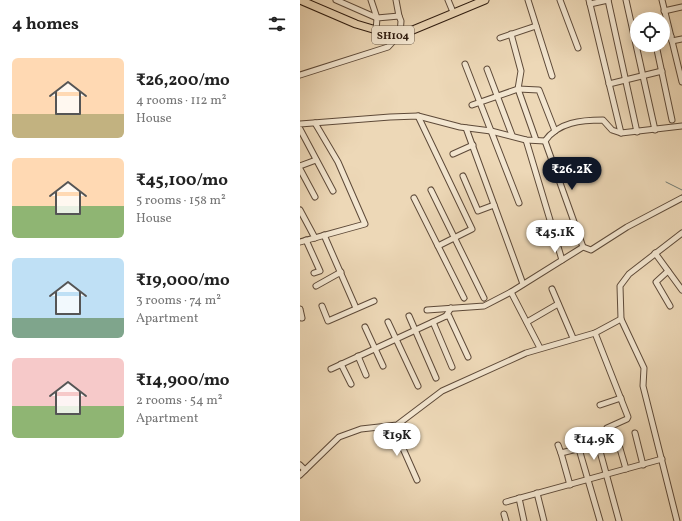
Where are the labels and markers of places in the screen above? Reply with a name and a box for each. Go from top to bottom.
pin: ₹26.2K [539,157,605,191]
pin: ₹45.1K [522,220,588,254]
pin: ₹19K [373,423,421,457]
pin: ₹14.9K [561,427,627,461]

